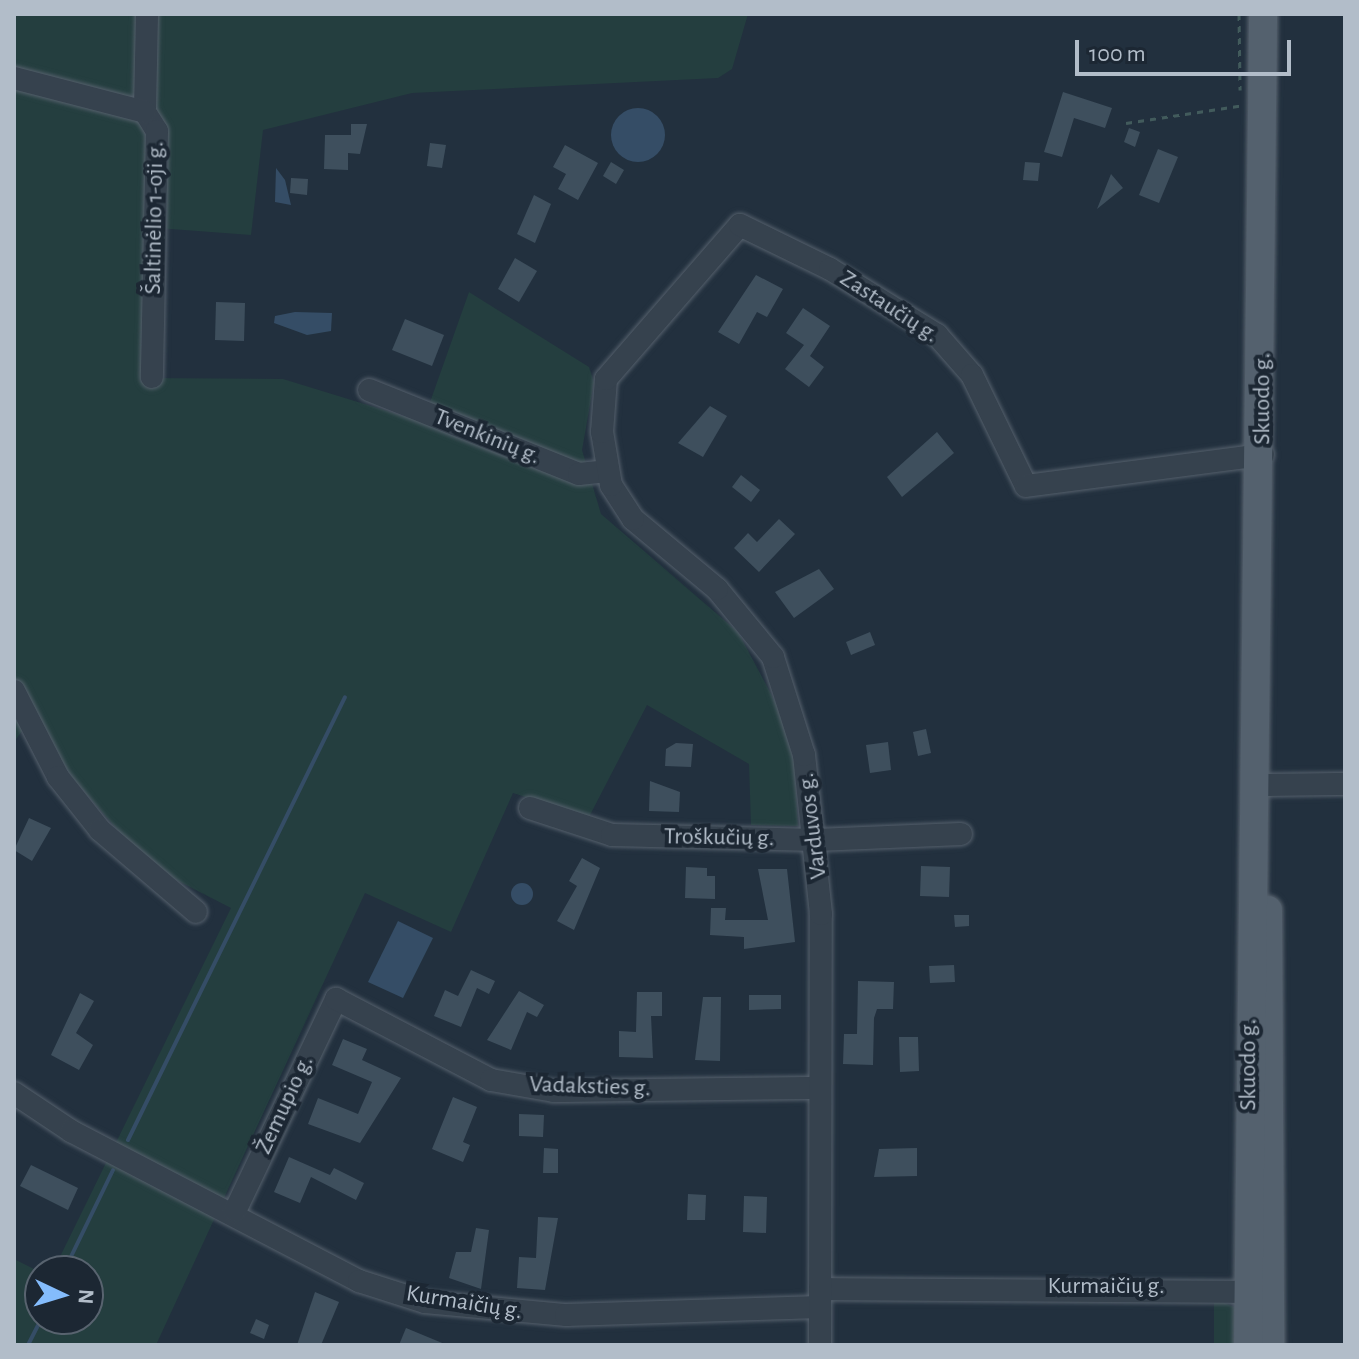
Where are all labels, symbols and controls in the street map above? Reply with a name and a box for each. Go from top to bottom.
scale bar [1079,24,1295,74]
text: 100 m [1089,42,1146,66]
street label: Šaltinėlio 1-oji g. [139,141,171,295]
street label: Zastaučių g. [834,264,944,350]
street label: Skuodo g. [1249,353,1277,445]
street label: Tvenkinių g. [430,403,544,471]
street label: Varduvos g. [792,771,834,881]
street label: Troškučių g. [664,823,774,853]
street label: Skuodo g. [1235,1019,1263,1111]
street label: Žemupio g. [250,1051,320,1159]
street label: Vadaksties g. [529,1070,651,1104]
north arrow [24,1255,104,1335]
street label: Kurmaičių g. [1047,1273,1165,1301]
street label: Kurmaičių g. [404,1280,524,1326]
text: N [74,1288,97,1305]

